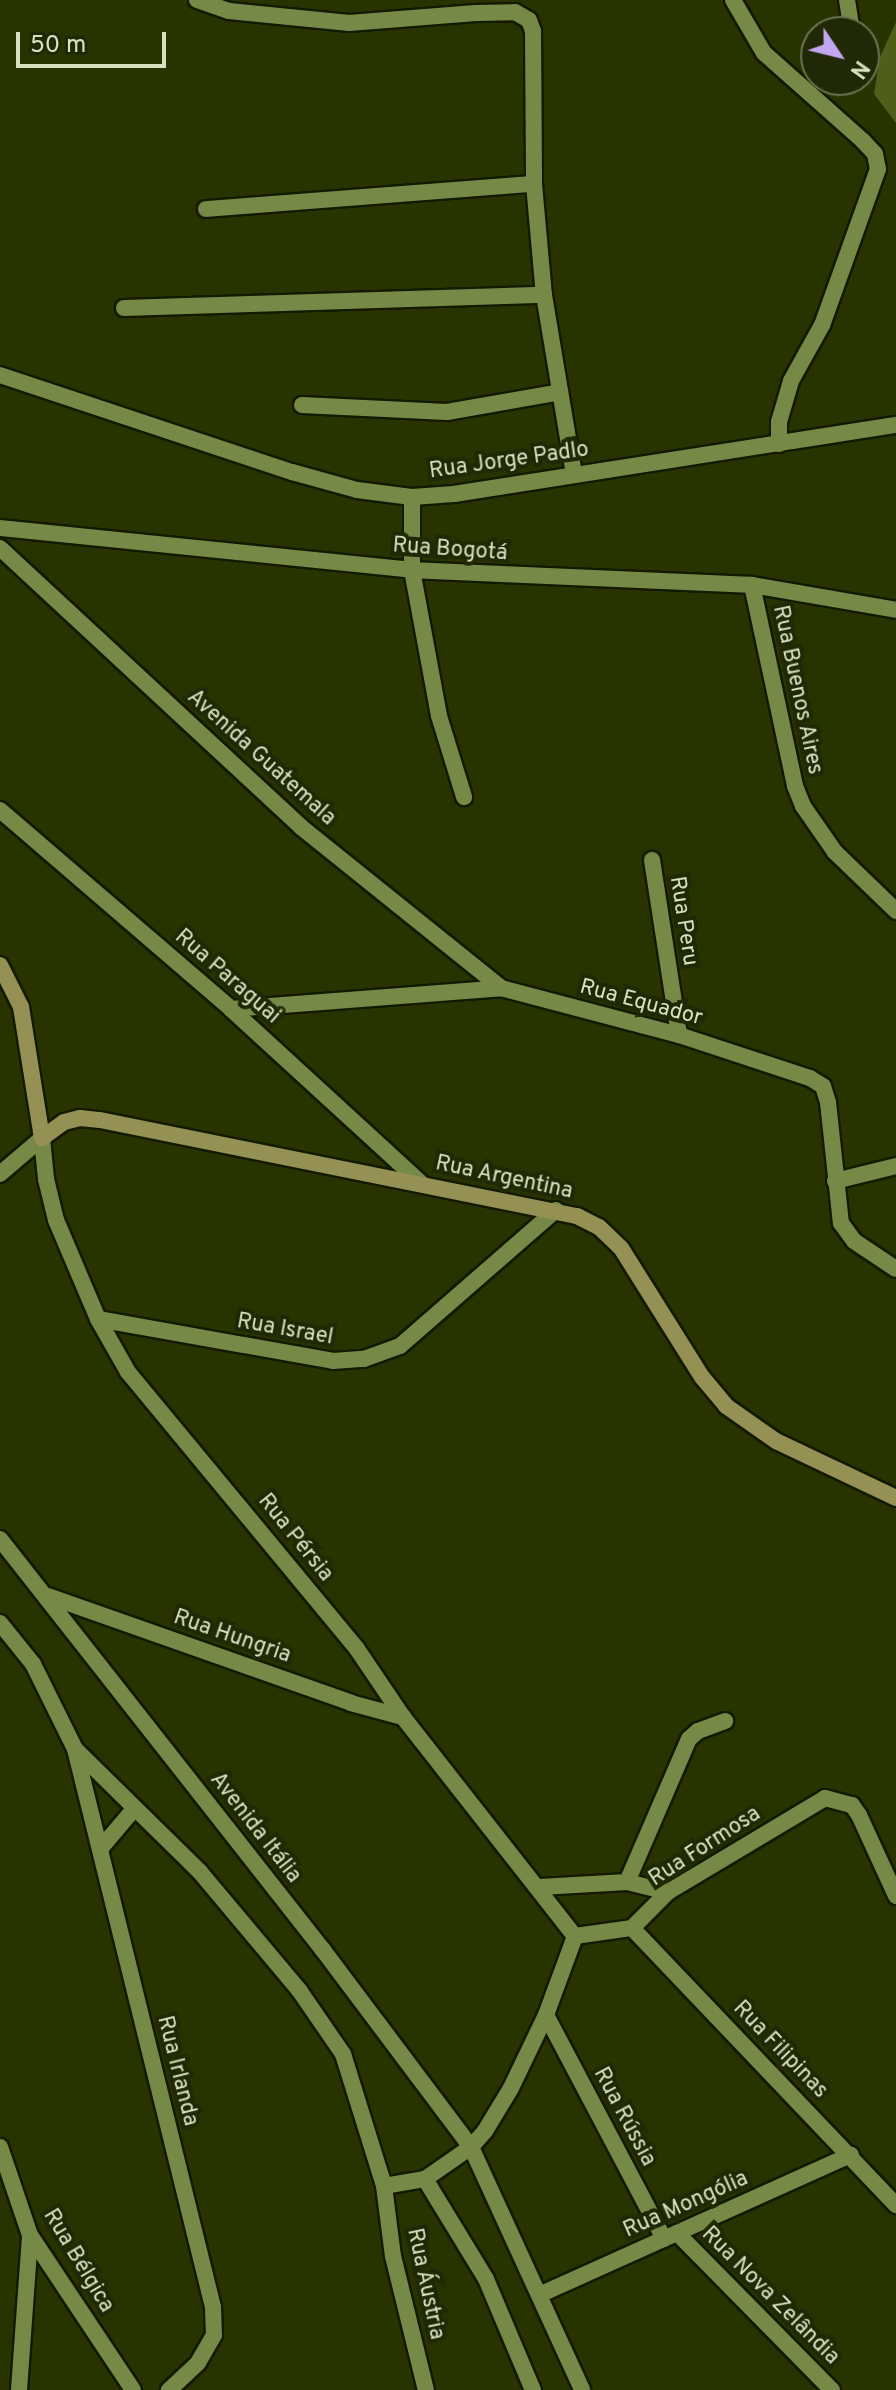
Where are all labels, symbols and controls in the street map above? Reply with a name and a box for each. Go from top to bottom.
scale bar [20,16,170,66]
north arrow [800,16,880,96]
text: 50 m [30,31,86,61]
text: N [843,55,874,83]
street label: Rua Jorge Padlo [428,437,590,485]
street label: Rua Bogotá [392,533,508,567]
street label: Rua Buenos Aires [766,603,828,777]
street label: Avenida Guatemala [181,684,341,832]
street label: Rua Peru [663,874,703,968]
street label: Rua Paraguai [169,924,285,1030]
street label: Rua Equador [577,974,705,1032]
street label: Rua Argentina [433,1150,575,1206]
street label: Rua Israel [235,1309,335,1351]
street label: Rua Pérsia [252,1489,338,1587]
street label: Rua Hungria [170,1605,294,1669]
street label: Avenida Itália [204,1767,306,1889]
street label: Rua Formosa [644,1801,766,1893]
street label: Rua Filipinas [727,1996,833,2104]
street label: Rua Irlanda [151,2013,203,2129]
street label: Rua Rússia [587,2063,661,2171]
street label: Rua Mongólia [620,2166,752,2244]
street label: Rua Bélgica [37,2204,119,2318]
street label: Rua Nova Zelândia [696,2222,844,2370]
street label: Rua Áustria [400,2226,450,2342]

